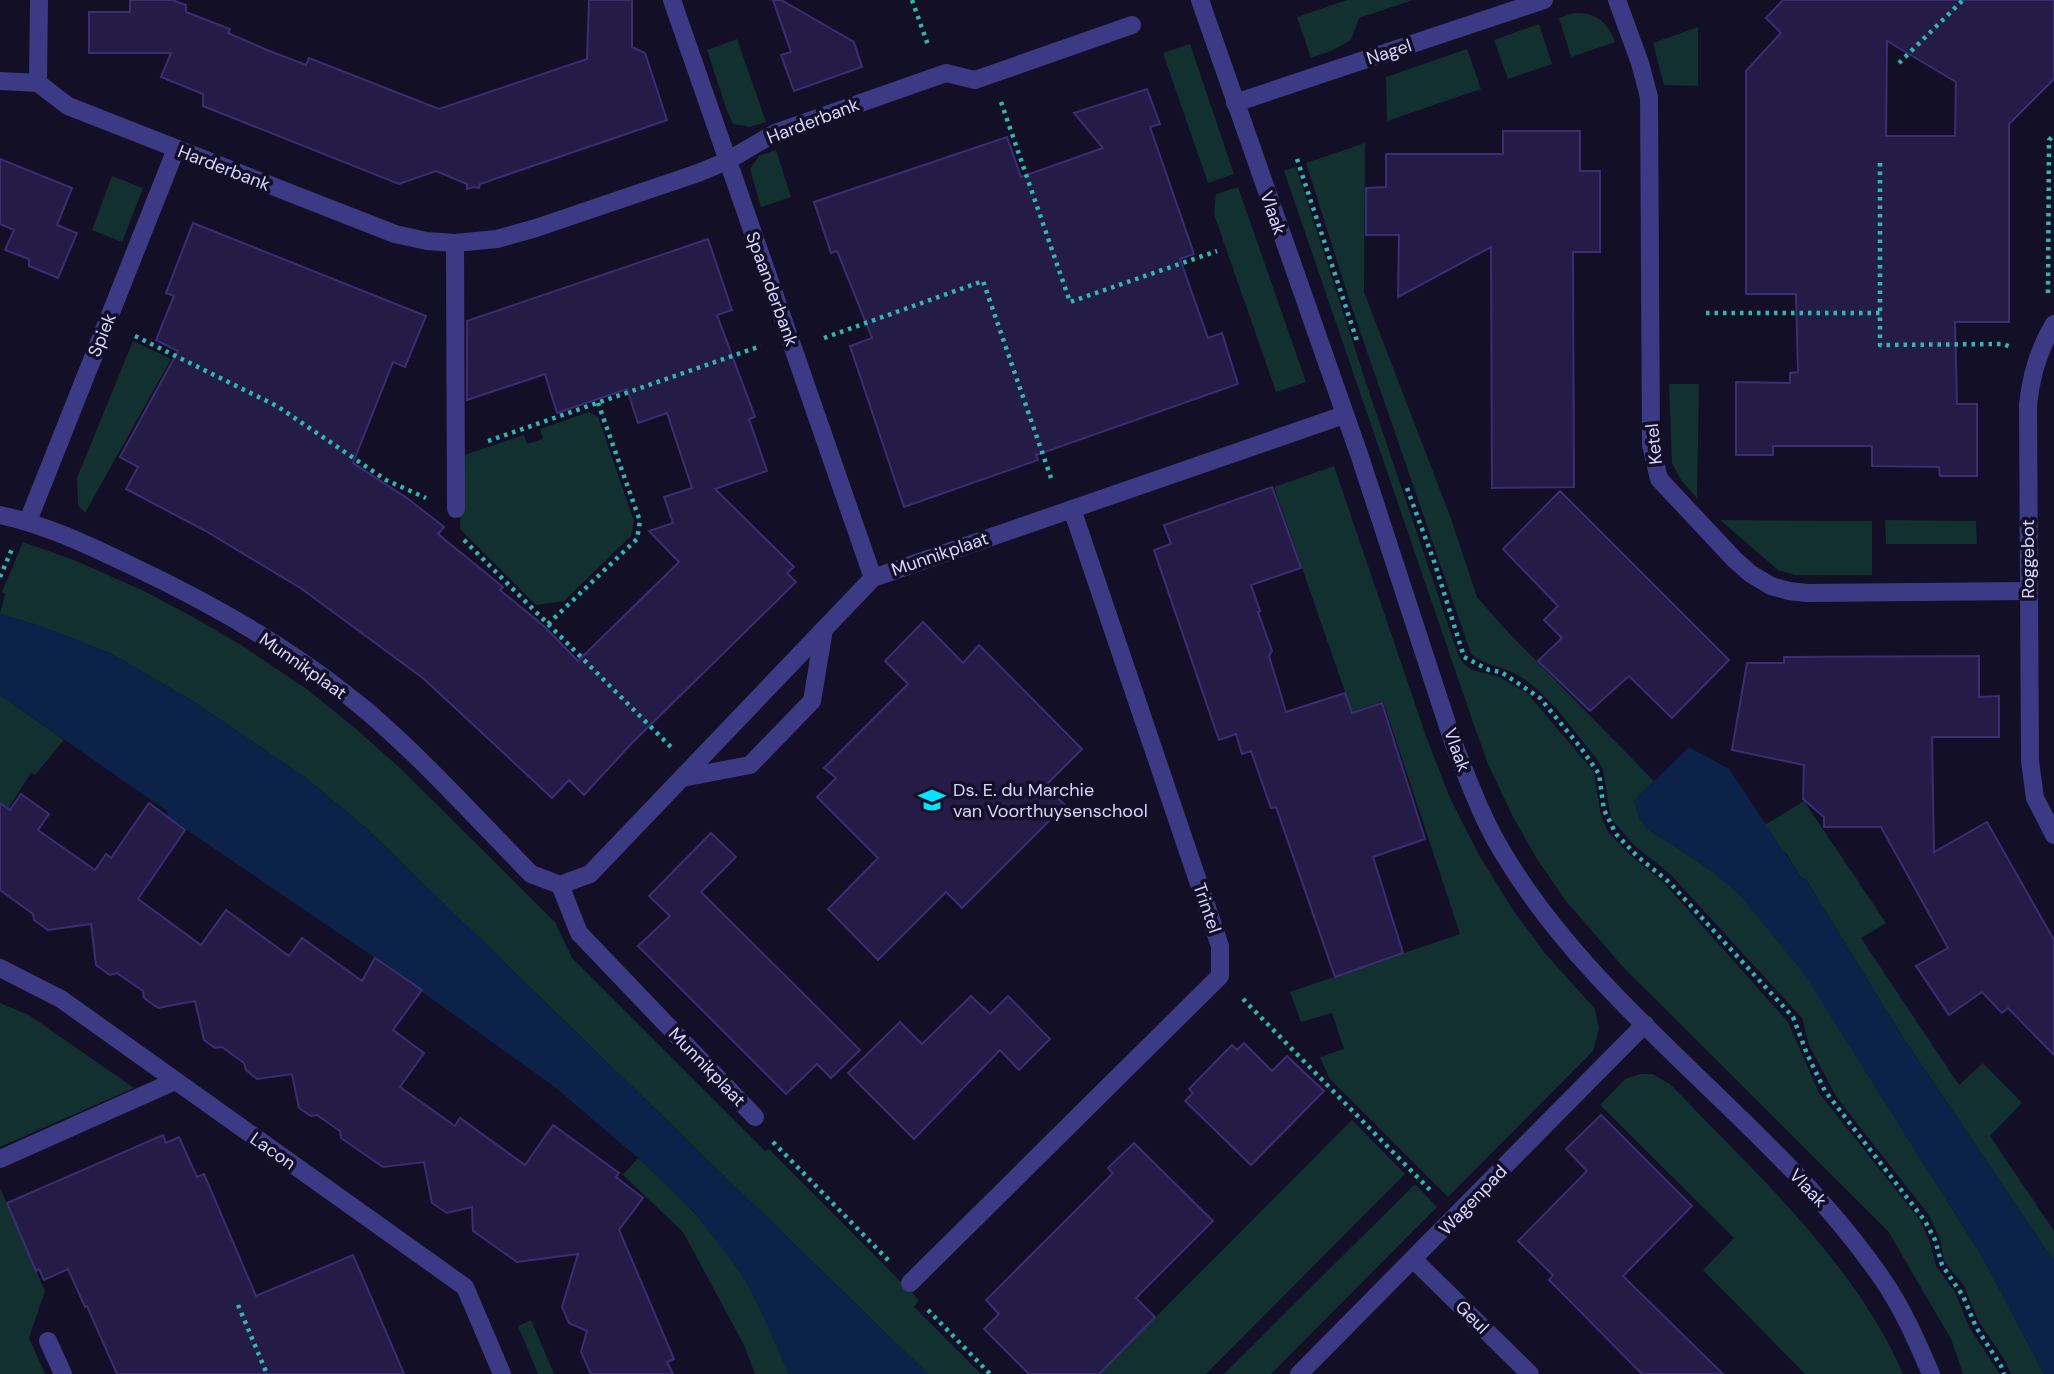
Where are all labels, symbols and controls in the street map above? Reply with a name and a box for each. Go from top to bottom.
street label: Nagel [1363,33,1415,71]
street label: Harderbank [763,92,863,150]
street label: Harderbank [174,139,274,197]
street label: Vlaak [1254,188,1292,238]
street label: Spaanderbank [740,228,804,350]
street label: Spiek [82,309,122,361]
street label: Ketel [1640,422,1668,466]
street label: Roggebot [2016,519,2040,599]
street label: Munnikplaat [888,526,992,582]
street label: Munnikplaat [255,627,351,705]
street label: Vlaak [1438,725,1476,775]
place label: Ds. E. du Marchie van Voorthuysenschool [953,778,1148,823]
school or university icon: Ds. E. du Marchie van Voorthuysenschool [917,785,947,815]
street label: Trintel [1187,880,1227,936]
street label: Munnikplaat [663,1022,751,1112]
street label: Lacon [245,1127,301,1175]
street label: Wagenpad [1433,1160,1513,1240]
street label: Vlaak [1784,1164,1832,1212]
street label: Geul [1450,1295,1494,1339]

